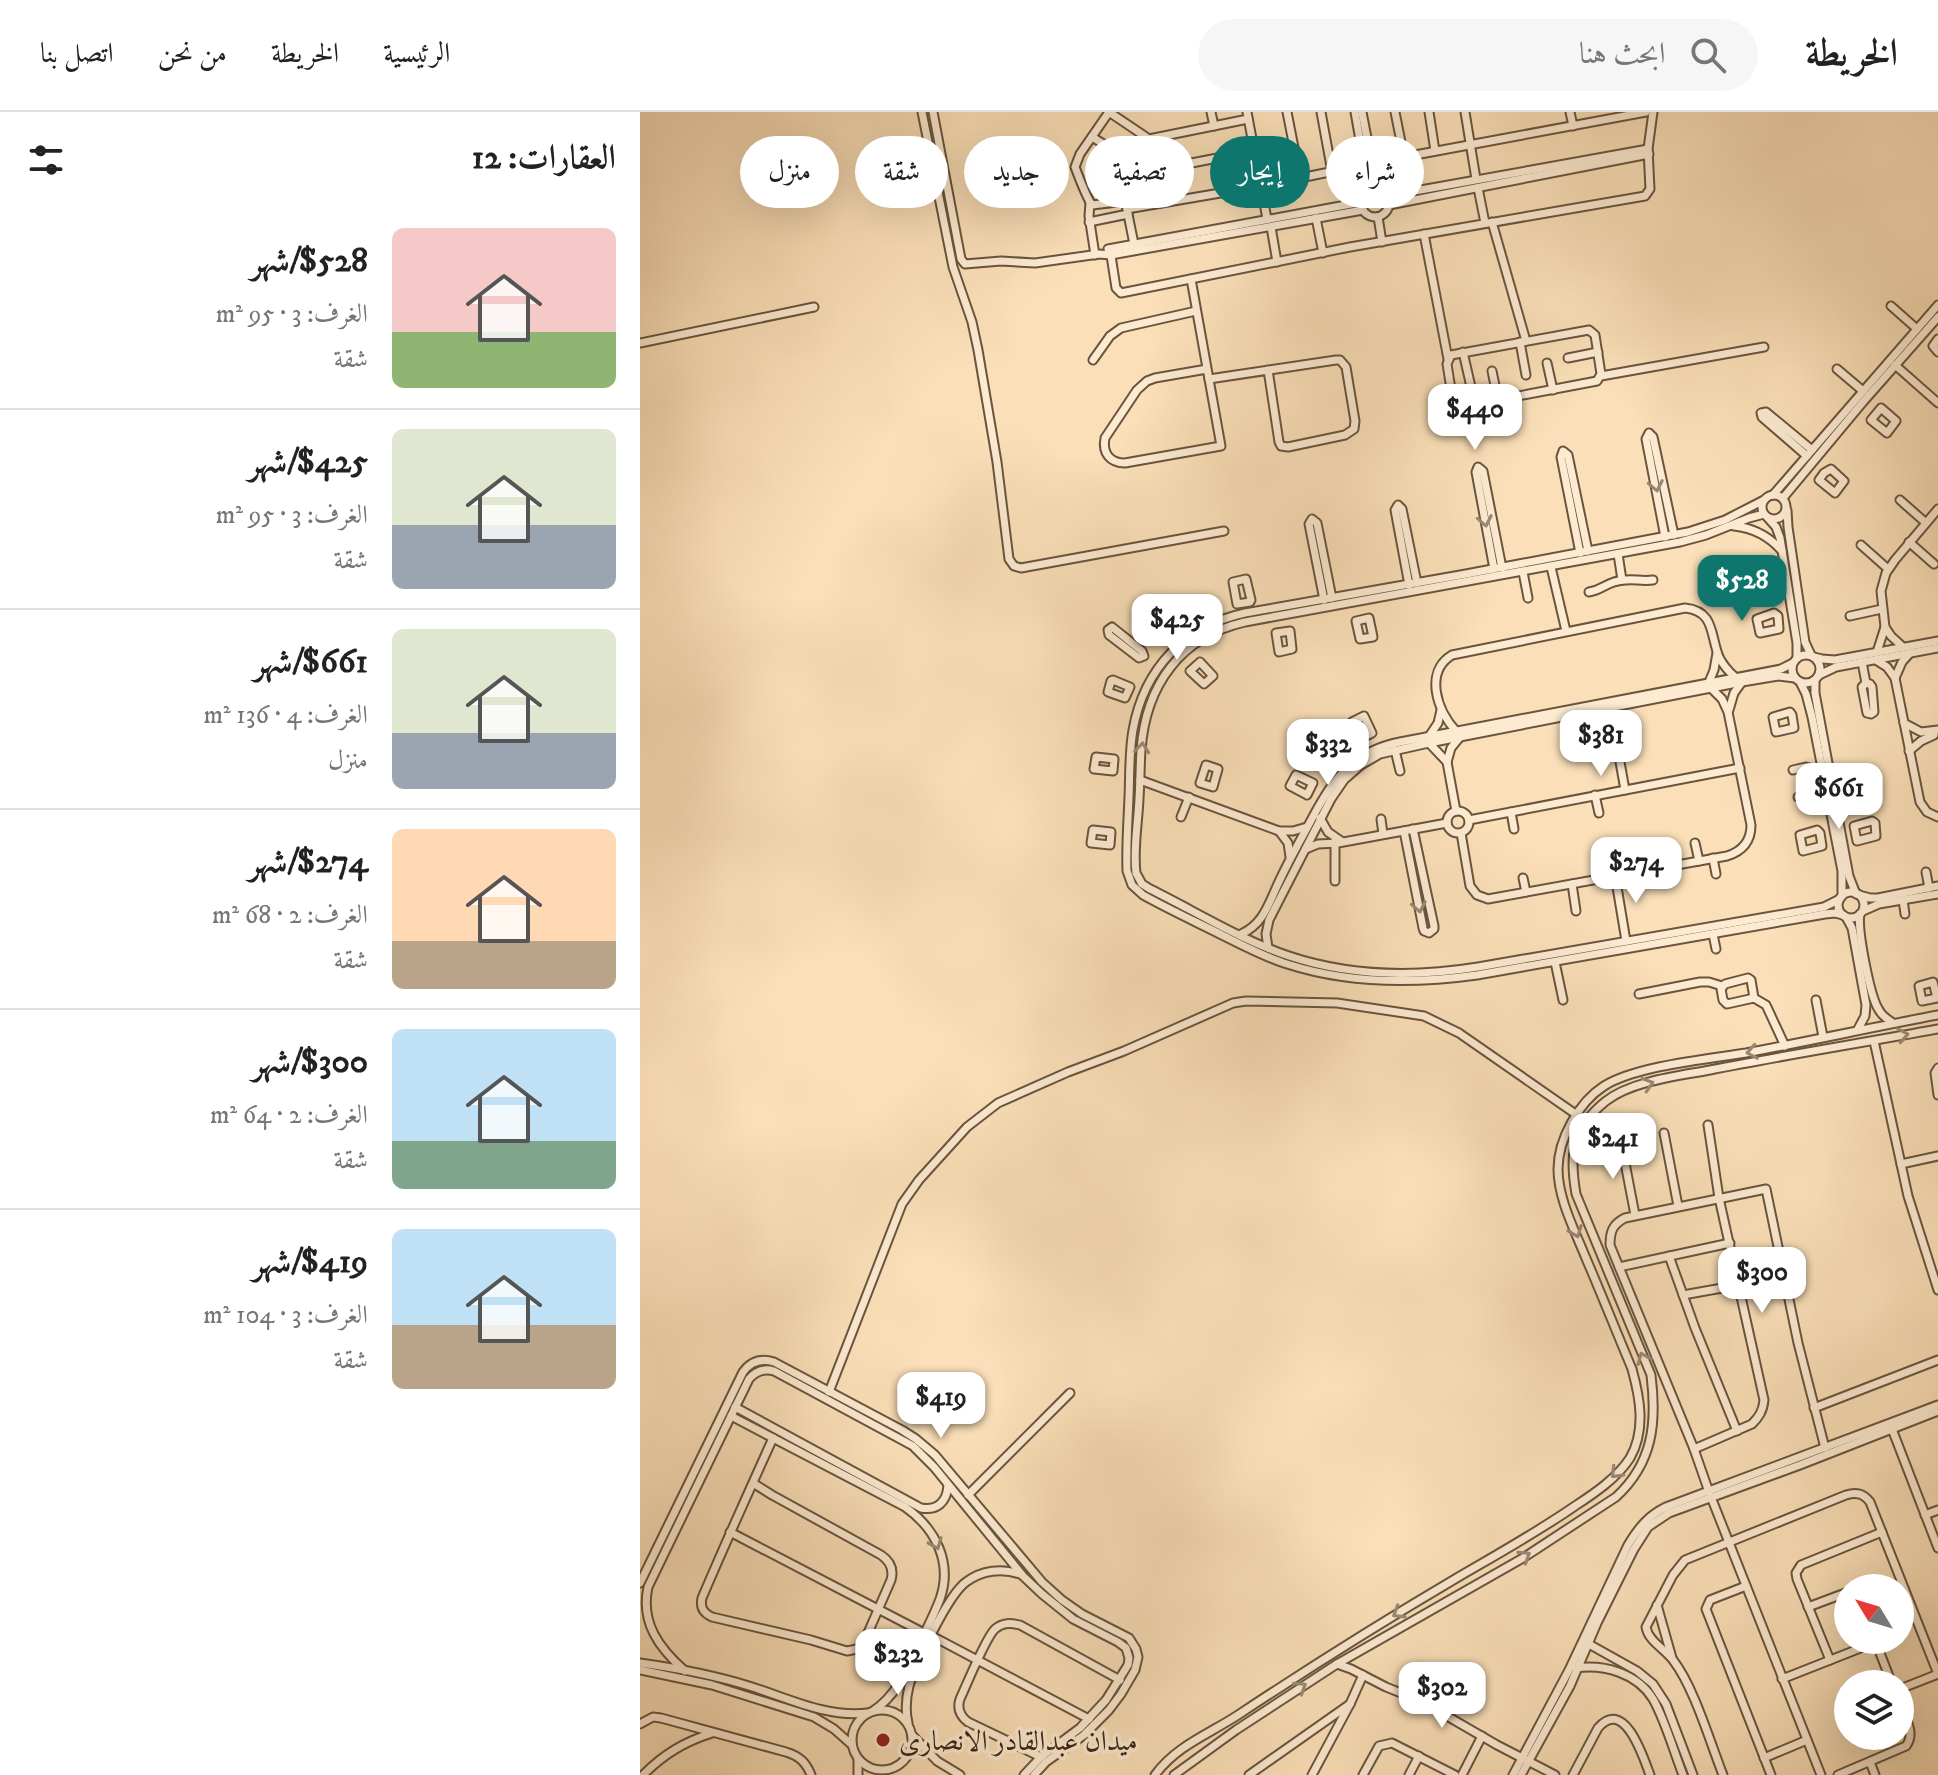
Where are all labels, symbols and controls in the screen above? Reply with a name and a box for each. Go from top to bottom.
search box [1198,19,1758,91]
text: الخريطة [1806,30,1898,78]
icon: search [1686,33,1730,77]
text: اتصل بنا [40,36,114,71]
text: من نحن [158,36,227,71]
text: الخريطة [271,36,339,71]
text: الرئيسية [383,36,450,71]
text: ابحث هنا [1579,36,1666,73]
chip: منزل [740,136,839,208]
chip: شقة [855,136,948,208]
chip: جديد [964,136,1069,208]
chip: تصفية [1085,136,1194,208]
chip: إيجار [1210,136,1310,208]
chip: شراء [1326,136,1424,208]
text: العقارات: 12 [472,137,616,179]
icon: filters [24,138,68,182]
text: $528/شهر [251,240,368,282]
icon: home [456,260,552,356]
text: الغرف: 3 · 95 m² [216,298,368,331]
text: شقة [334,343,368,376]
pin: $440 [1428,384,1522,452]
text: $440 [1446,393,1504,426]
text: $425/شهر [248,441,368,483]
icon: home [456,461,552,557]
one-way arrow [1646,480,1663,493]
text: الغرف: 3 · 95 m² [216,499,368,532]
one-way arrow [1476,513,1493,527]
text: شقة [334,544,368,577]
pin: $528 [1695,555,1789,623]
text: $528 [1716,564,1768,597]
pin: $425 [1130,594,1224,662]
text: $425 [1150,603,1204,636]
text: $661/شهر [253,641,368,683]
icon: home [456,661,552,757]
text: الغرف: 4 · 136 m² [204,699,368,732]
pin: $381 [1554,710,1648,778]
pin: $332 [1281,719,1375,787]
text: $381 [1578,719,1624,752]
text: $332 [1305,728,1351,761]
one-way arrow [1133,741,1150,754]
text: منزل [328,744,368,777]
pin: $661 [1792,763,1886,831]
text: $661 [1814,772,1864,805]
pin: $274 [1589,837,1683,905]
text: $274/شهر [248,841,368,883]
text: $274 [1609,846,1663,879]
icon: home [456,861,552,957]
text: الغرف: 2 · 68 m² [212,899,368,932]
one-way arrow [1410,900,1427,914]
text: شقة [334,944,368,977]
one-way arrow [1896,1028,1910,1045]
text: $300/شهر [252,1041,368,1083]
one-way arrow [1745,1042,1758,1059]
icon: home [456,1061,552,1157]
one-way arrow [1640,1077,1654,1093]
text: الغرف: 2 · 64 m² [210,1099,368,1132]
pin: $241 [1566,1113,1660,1181]
text: $241 [1587,1122,1639,1155]
text: شقة [334,1144,368,1177]
one-way arrow [1566,1224,1583,1238]
text: $419/شهر [252,1241,368,1283]
pin: $300 [1715,1247,1809,1315]
text: $300 [1736,1256,1788,1289]
icon: home [456,1261,552,1357]
text: الغرف: 3 · 104 m² [203,1299,368,1332]
text: شقة [334,1344,368,1377]
one-way arrow [1637,1352,1653,1366]
pin: $419 [894,1372,988,1440]
text: $419 [915,1381,967,1414]
one-way arrow [1611,1464,1625,1478]
one-way arrow [927,1536,943,1550]
one-way arrow [1516,1550,1531,1565]
north arrow [1834,1574,1914,1654]
map controls [1834,1574,1914,1750]
one-way arrow [1392,1603,1407,1619]
pin: $232 [851,1629,945,1697]
text: $232 [873,1638,923,1671]
pin: $302 [1395,1662,1489,1730]
button: layers [1834,1670,1914,1750]
text: $302 [1417,1671,1467,1704]
one-way arrow [1292,1682,1307,1697]
place label: ميدان عبدالقادر الانصارى [899,1724,1138,1759]
marker: ميدان عبدالقادر الانصارى [874,1731,892,1749]

